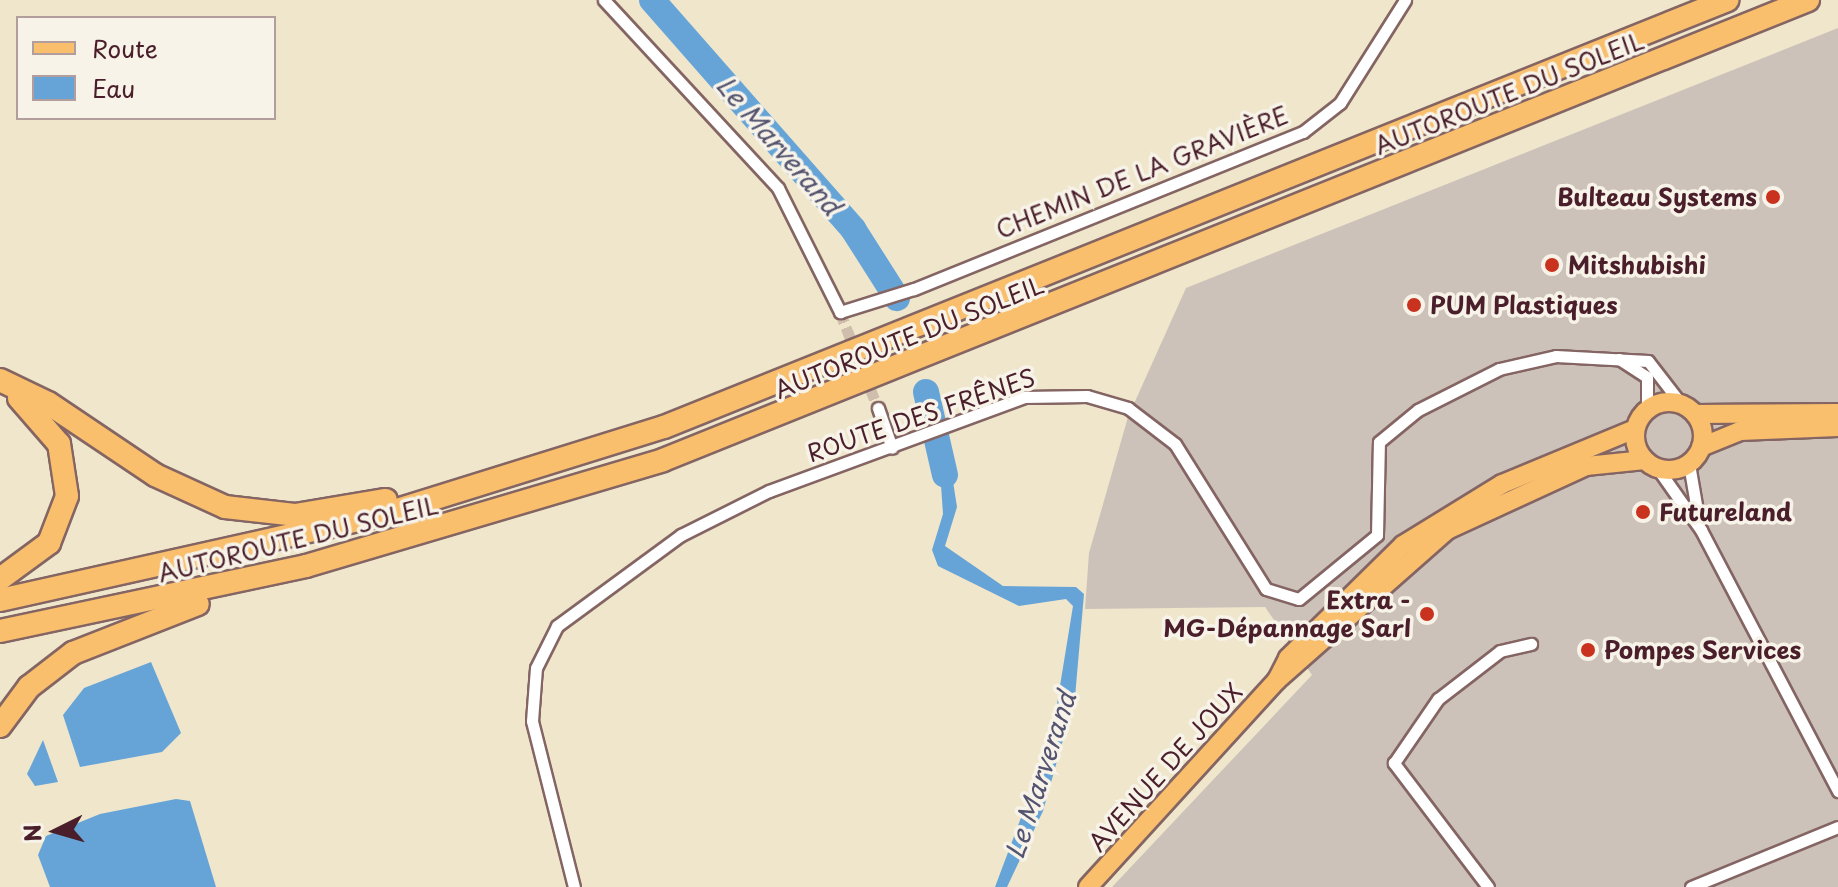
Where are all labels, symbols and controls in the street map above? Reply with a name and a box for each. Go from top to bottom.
legend [16,16,276,120]
street label: AUTOROUTE DU SOLEIL [1369,25,1649,161]
text: Route [92,30,158,66]
water label: Le Marverand [710,69,848,221]
text: Eau [92,70,135,106]
street label: CHEMIN DE LA GRAVIÈRE [991,100,1293,244]
place label: Bulteau Systems [1557,183,1757,211]
marker: Bulteau Systems [1764,188,1782,206]
place label: Mitshubishi [1568,251,1706,279]
marker: Mitshubishi [1543,256,1561,274]
street label: AUTOROUTE DU SOLEIL [769,269,1049,405]
place label: PUM Plastiques [1430,291,1618,319]
marker: PUM Plastiques [1405,296,1423,314]
street label: ROUTE DES FRÊNES [802,362,1040,468]
street label: AUTOROUTE DU SOLEIL [154,490,442,588]
place label: Futureland [1659,498,1792,526]
marker: Futureland [1634,503,1652,521]
place label: Extra - MG-Dépannage Sarl [1164,586,1411,642]
marker: Extra - MG-Dépannage Sarl [1418,605,1436,623]
place label: Pompes Services [1604,636,1801,664]
marker: Pompes Services [1579,641,1597,659]
street label: AVENUE DE JOUX [1082,677,1248,857]
water label: Le Marverand [998,688,1082,862]
north arrow [16,791,96,871]
text: N [14,823,49,843]

